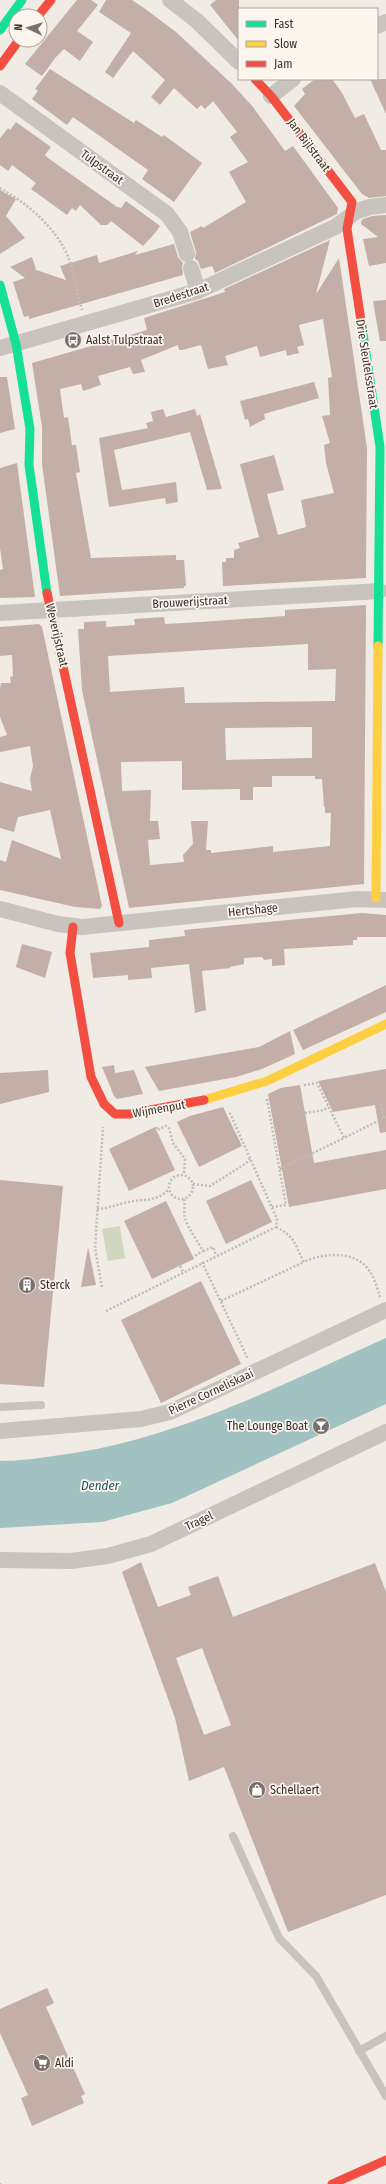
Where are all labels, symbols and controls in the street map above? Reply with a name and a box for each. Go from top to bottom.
north arrow [8,8,48,48]
legend [238,8,378,80]
text: Fast [274,17,293,31]
text: N [12,24,25,31]
text: Slow [274,37,297,51]
text: Jam [274,57,292,71]
street label: Jan Bijlstraat [285,116,333,174]
street label: Tulpstraat [78,147,126,187]
street label: Bredestraat [152,279,210,310]
street label: Drie Sleutelsstraat [353,318,381,410]
bus stop icon: Aalst Tulpstraat [63,330,83,350]
place label: Aalst Tulpstraat [86,333,163,347]
street label: Brouwerijstraat [152,593,228,611]
street label: Weverijstraat [43,602,71,668]
street label: Hertshage [227,900,279,920]
street label: Wijmenput [132,1097,186,1121]
building icon: Sterck [17,1275,37,1295]
place label: Sterck [40,1278,71,1292]
street label: Pierre Corneliskaai [166,1366,256,1418]
bar icon: The Lounge Boat [311,1416,331,1436]
place label: The Lounge Boat [227,1419,308,1433]
water label: Dender [81,1478,120,1493]
street label: Tragel [183,1508,215,1534]
shop icon: Schellaert [247,1780,267,1800]
place label: Schellaert [270,1783,320,1797]
supermarket icon: Aldi [32,2053,52,2073]
place label: Aldi [55,2056,74,2070]

